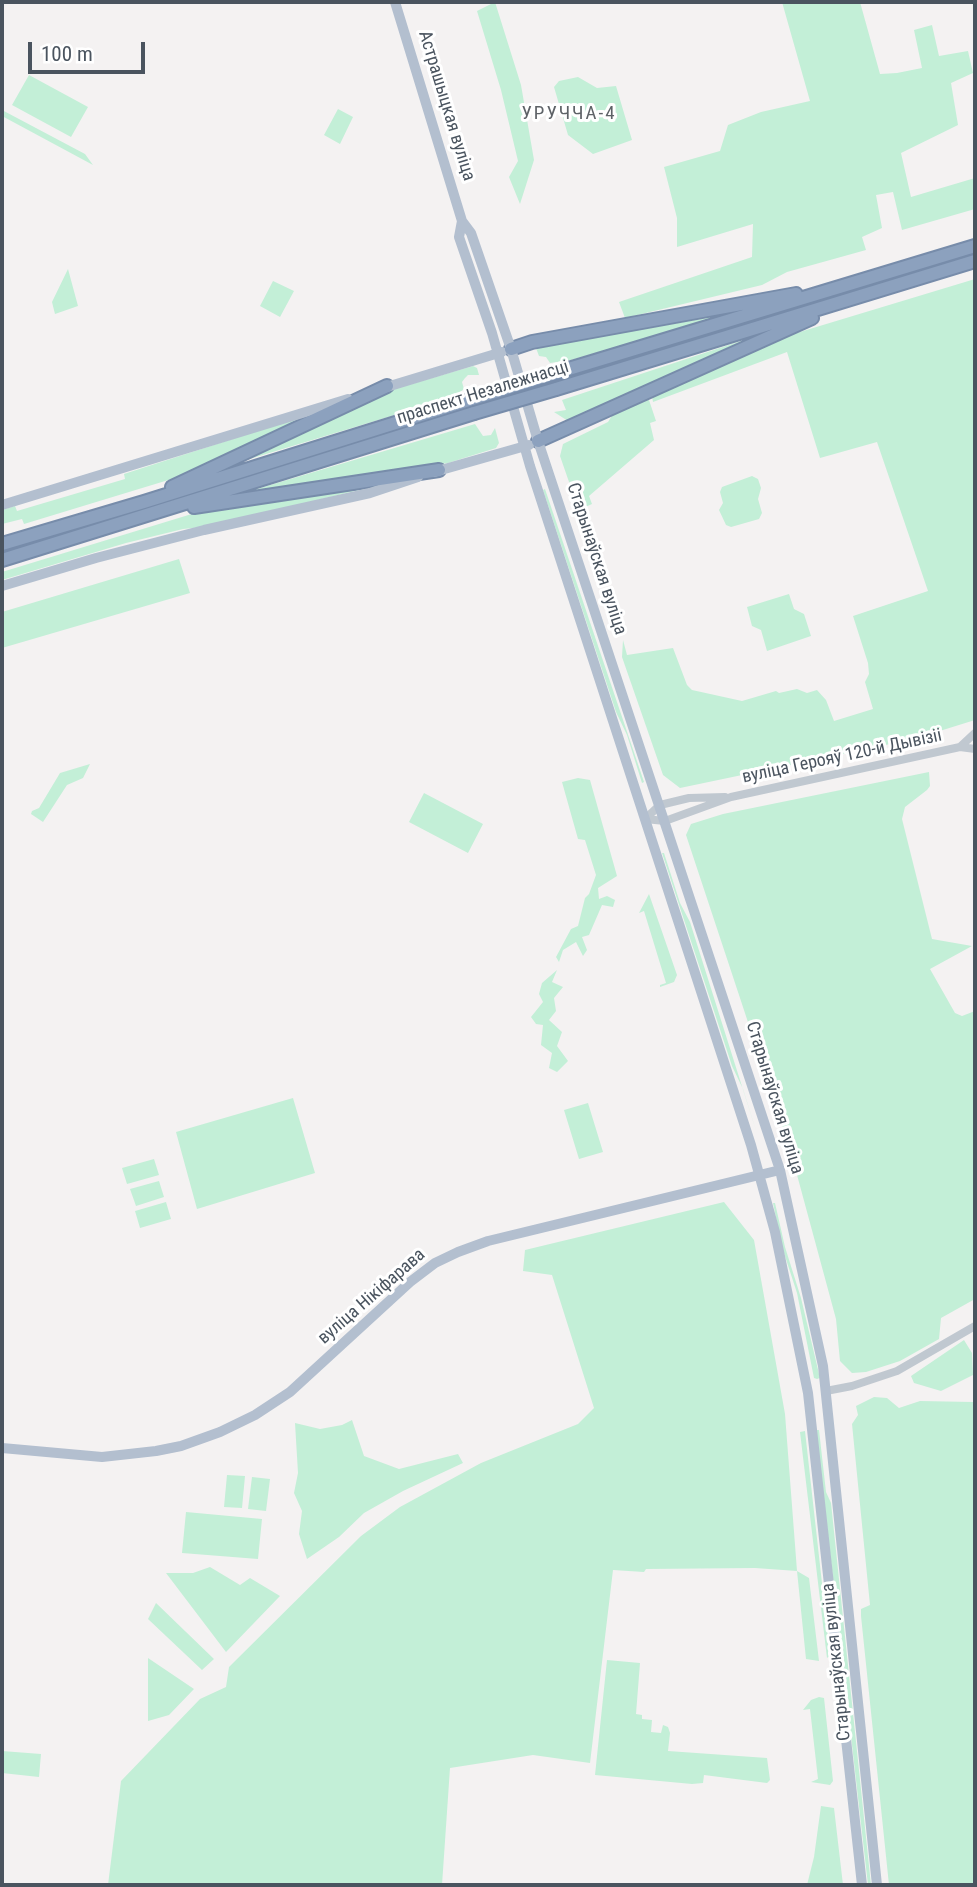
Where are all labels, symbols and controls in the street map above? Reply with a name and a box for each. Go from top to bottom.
scale bar [32,28,149,72]
street label: Астрашыцкая вуліца [413,28,479,184]
text: 100 m [41,42,93,66]
district label: УРУЧЧА-4 [522,103,616,125]
street label: праспект Незалежнасці [394,357,572,429]
street label: Старынаўская вуліца [561,480,631,638]
street label: вуліца Герояў 120-й Дывізіі [740,725,944,789]
street label: Старынаўская вуліца [741,1019,807,1177]
street label: вуліца Нікіфарава [314,1245,430,1349]
street label: Старынаўская вуліца [818,1582,856,1742]

